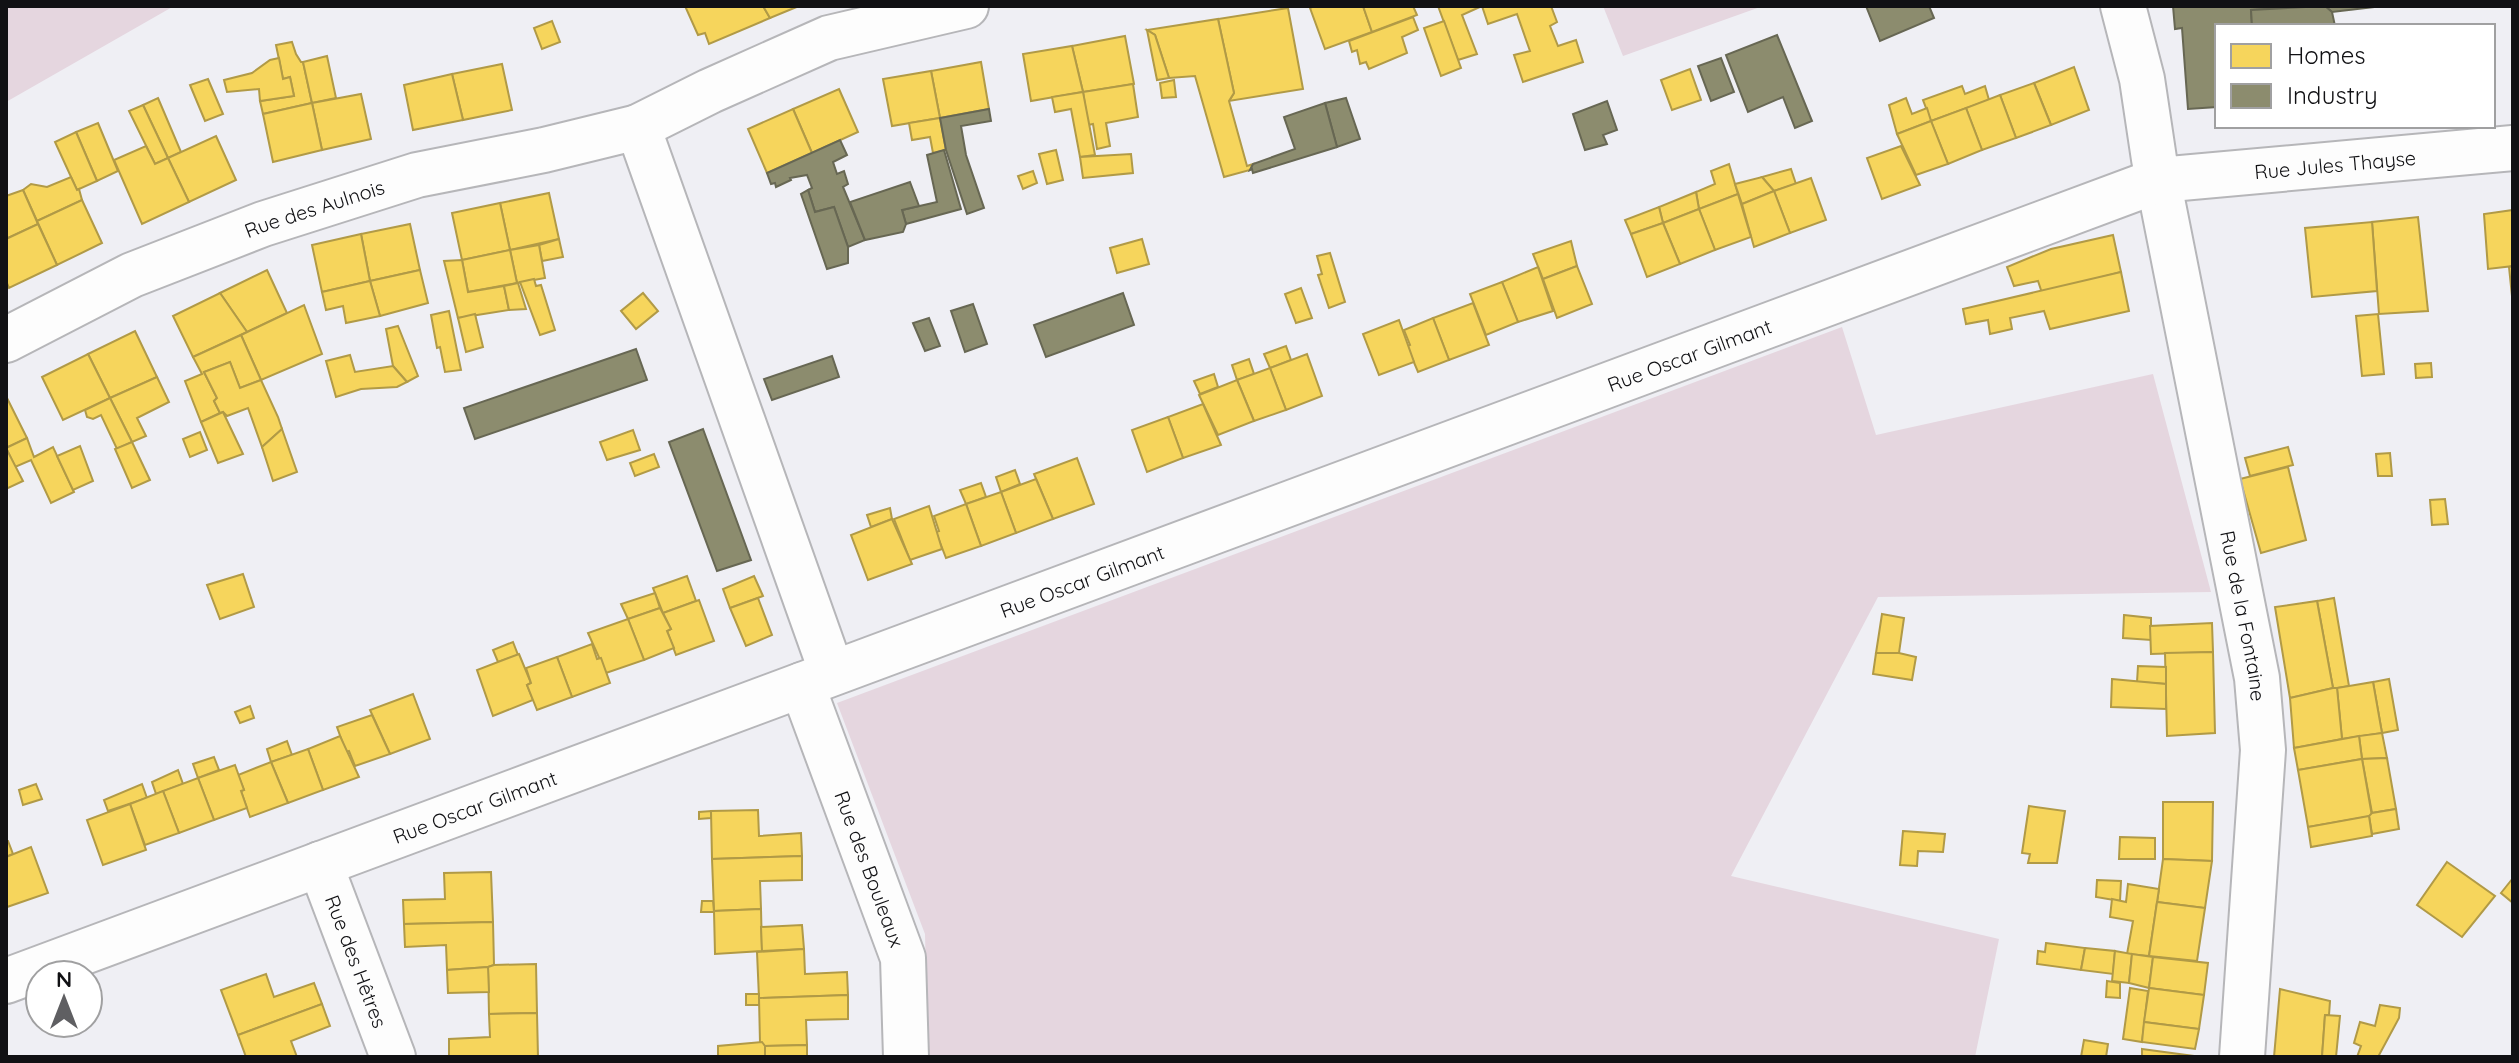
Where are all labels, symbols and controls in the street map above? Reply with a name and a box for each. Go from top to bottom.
legend [2215,24,2495,128]
text: Homes [2287,40,2365,70]
text: Industry [2287,80,2378,110]
street label: Rue Jules Thayse [2253,144,2417,184]
street label: Rue des Aulnois [241,174,387,243]
street label: Rue Oscar Gilmant [1604,313,1775,397]
street label: Rue de la Fontaine [2216,528,2271,702]
street label: Rue Oscar Gilmant [996,539,1168,623]
street label: Rue Oscar Gilmant [389,765,560,849]
street label: Rue des Bouleaux [830,787,910,951]
street label: Rue des Hêtres [320,891,393,1031]
north arrow [24,959,104,1039]
text: N [56,965,72,993]

